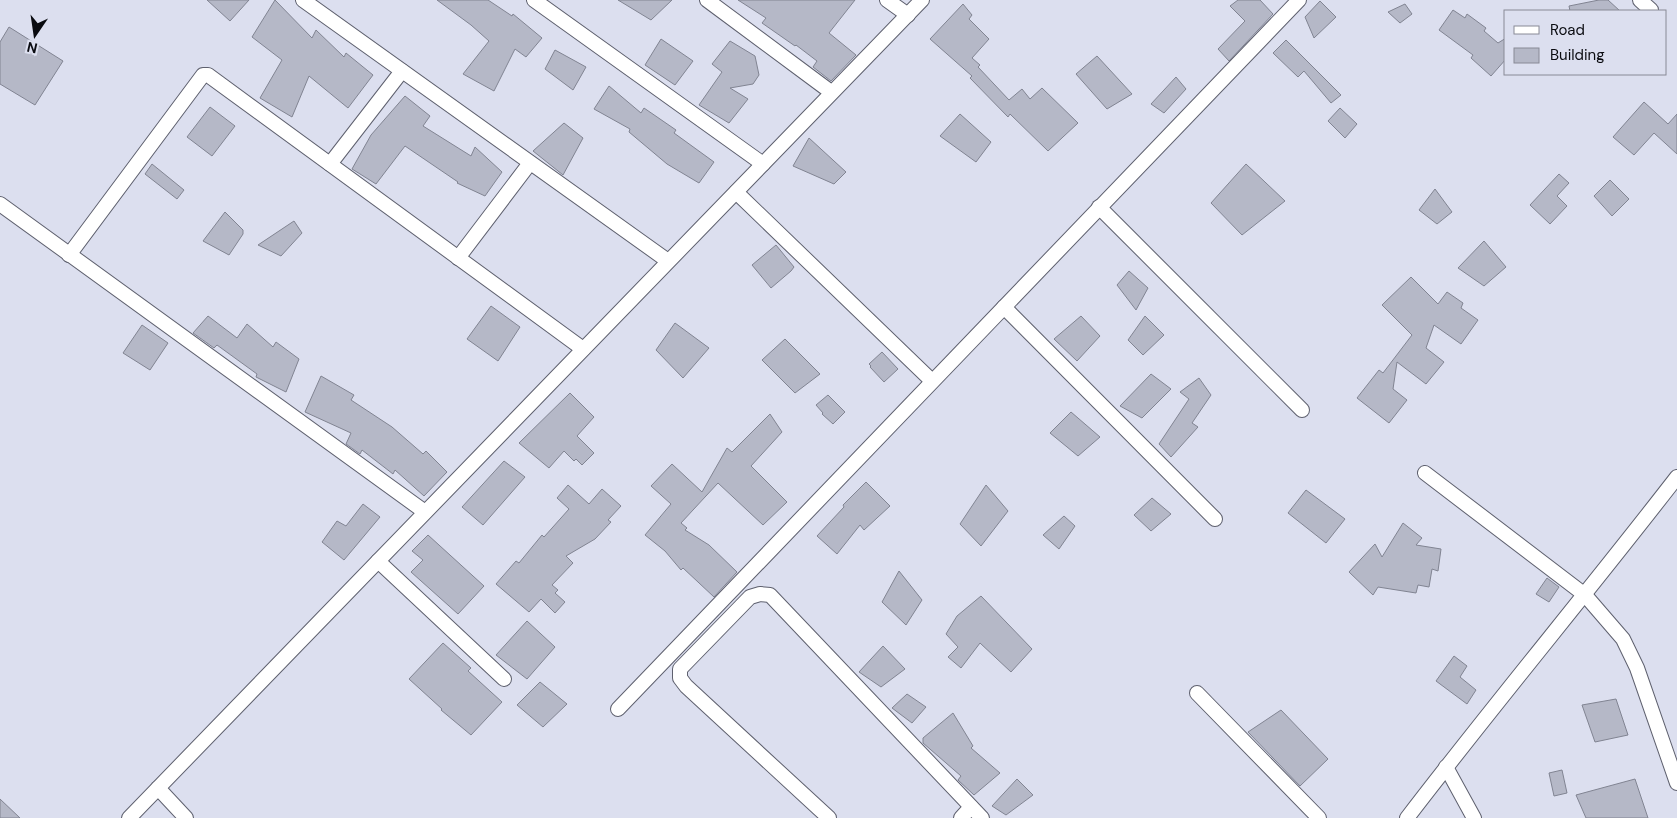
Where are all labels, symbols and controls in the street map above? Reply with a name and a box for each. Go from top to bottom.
north arrow [10,10,60,60]
legend [1504,10,1667,75]
text: Road [1550,20,1585,40]
text: N [25,38,39,58]
text: Building [1550,45,1605,65]

